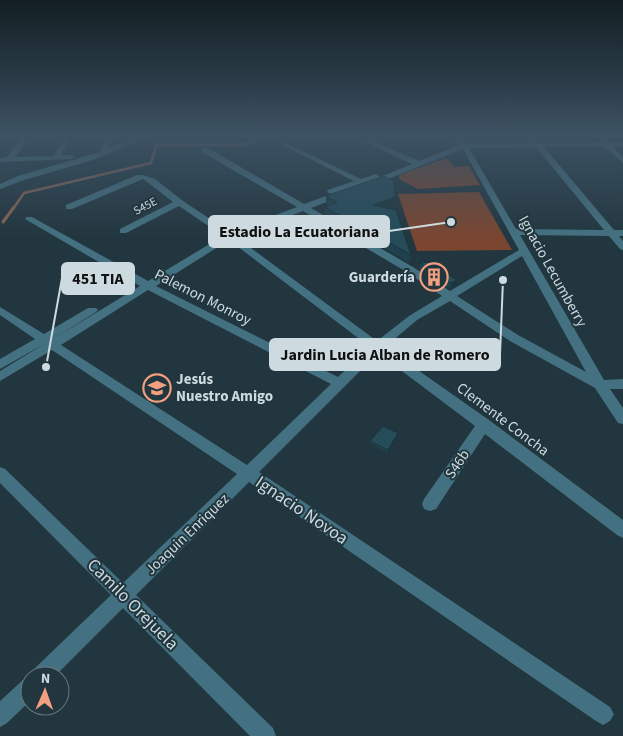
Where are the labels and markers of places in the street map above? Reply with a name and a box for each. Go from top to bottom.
callout: Estadio La Ecuatoriana [209,216,389,247]
building icon: Guardería [419,262,449,292]
callout: 451 TIA [62,263,134,294]
place label: Guardería [349,267,415,288]
callout: Jardin Lucia Alban de Romero [270,339,500,370]
place label: Jesús Nuestro Amigo [176,369,273,407]
school or university icon: Jesús Nuestro Amigo [142,373,172,403]

